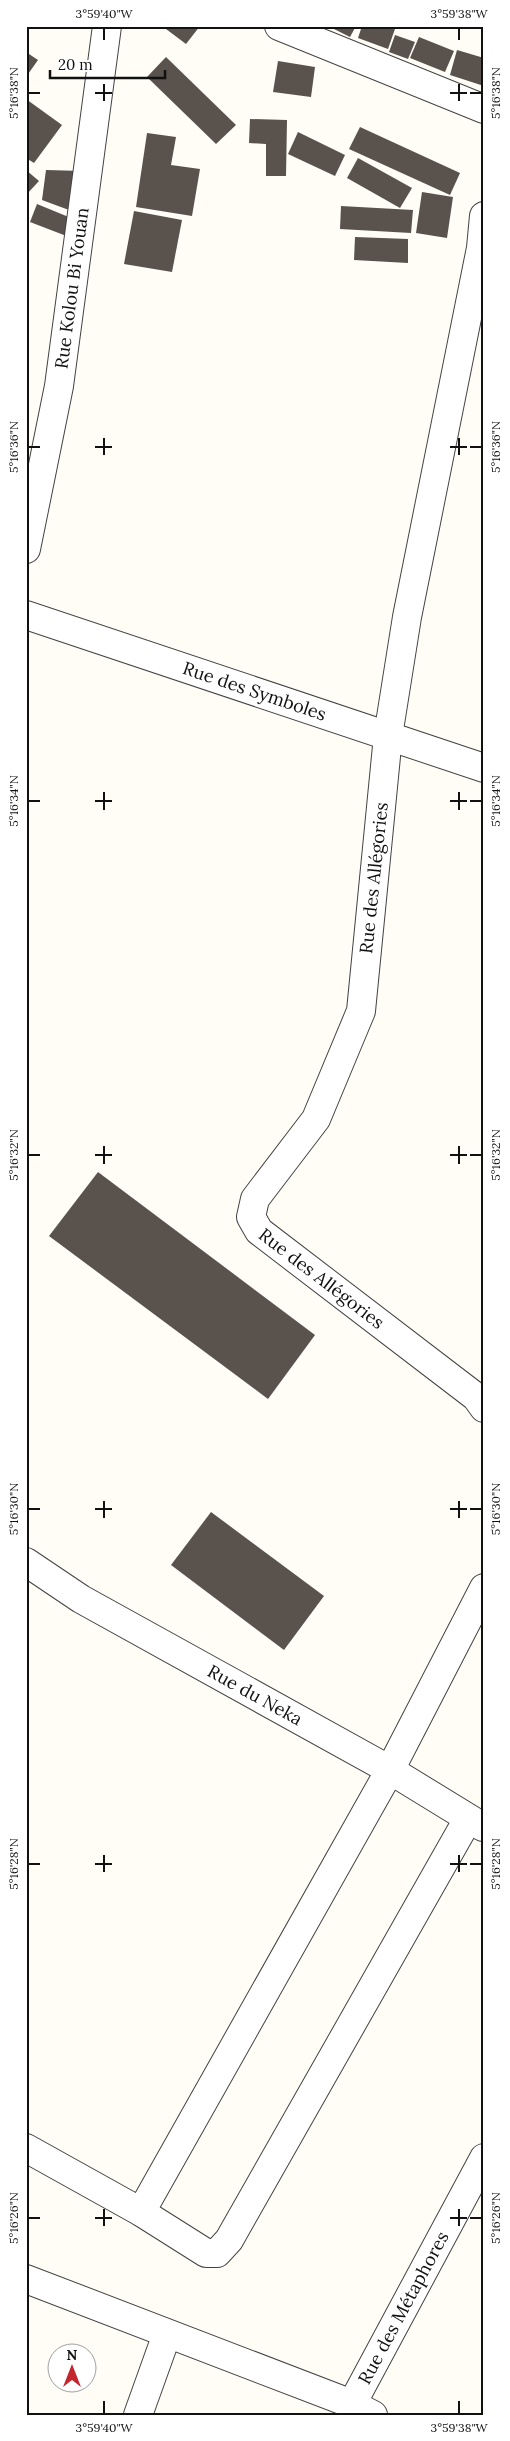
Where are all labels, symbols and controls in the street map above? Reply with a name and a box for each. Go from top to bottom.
text: 3°59'40"W [75,6,134,21]
text: 3°59'38"W [430,6,489,21]
scale bar [50,48,165,80]
text: 20 m [58,55,93,74]
text: 5°16'38"N [6,67,21,119]
text: 5°16'38"N [488,67,503,119]
street label: Rue Kolou Bi Youan [49,206,94,370]
text: 5°16'36"N [6,421,21,473]
text: 5°16'36"N [488,421,503,473]
street label: Rue des Symboles [180,656,329,726]
text: 5°16'34"N [6,775,21,827]
text: 5°16'34"N [488,775,503,827]
street label: Rue des Allégories [354,801,393,955]
text: 5°16'32"N [6,1129,21,1181]
text: 5°16'32"N [488,1129,503,1181]
street label: Rue des Allégories [254,1223,389,1334]
text: 5°16'30"N [6,1483,21,1535]
text: 5°16'30"N [488,1483,503,1535]
street label: Rue du Neka [204,1659,307,1730]
text: 5°16'28"N [6,1838,21,1890]
text: 5°16'28"N [488,1838,503,1890]
text: 5°16'26"N [6,2192,21,2244]
text: 5°16'26"N [488,2192,503,2244]
street label: Rue des Métaphores [353,2227,454,2388]
north arrow [48,2344,98,2394]
text: N [67,2346,78,2364]
text: 3°59'40"W [75,2420,134,2435]
text: 3°59'38"W [430,2420,489,2435]

